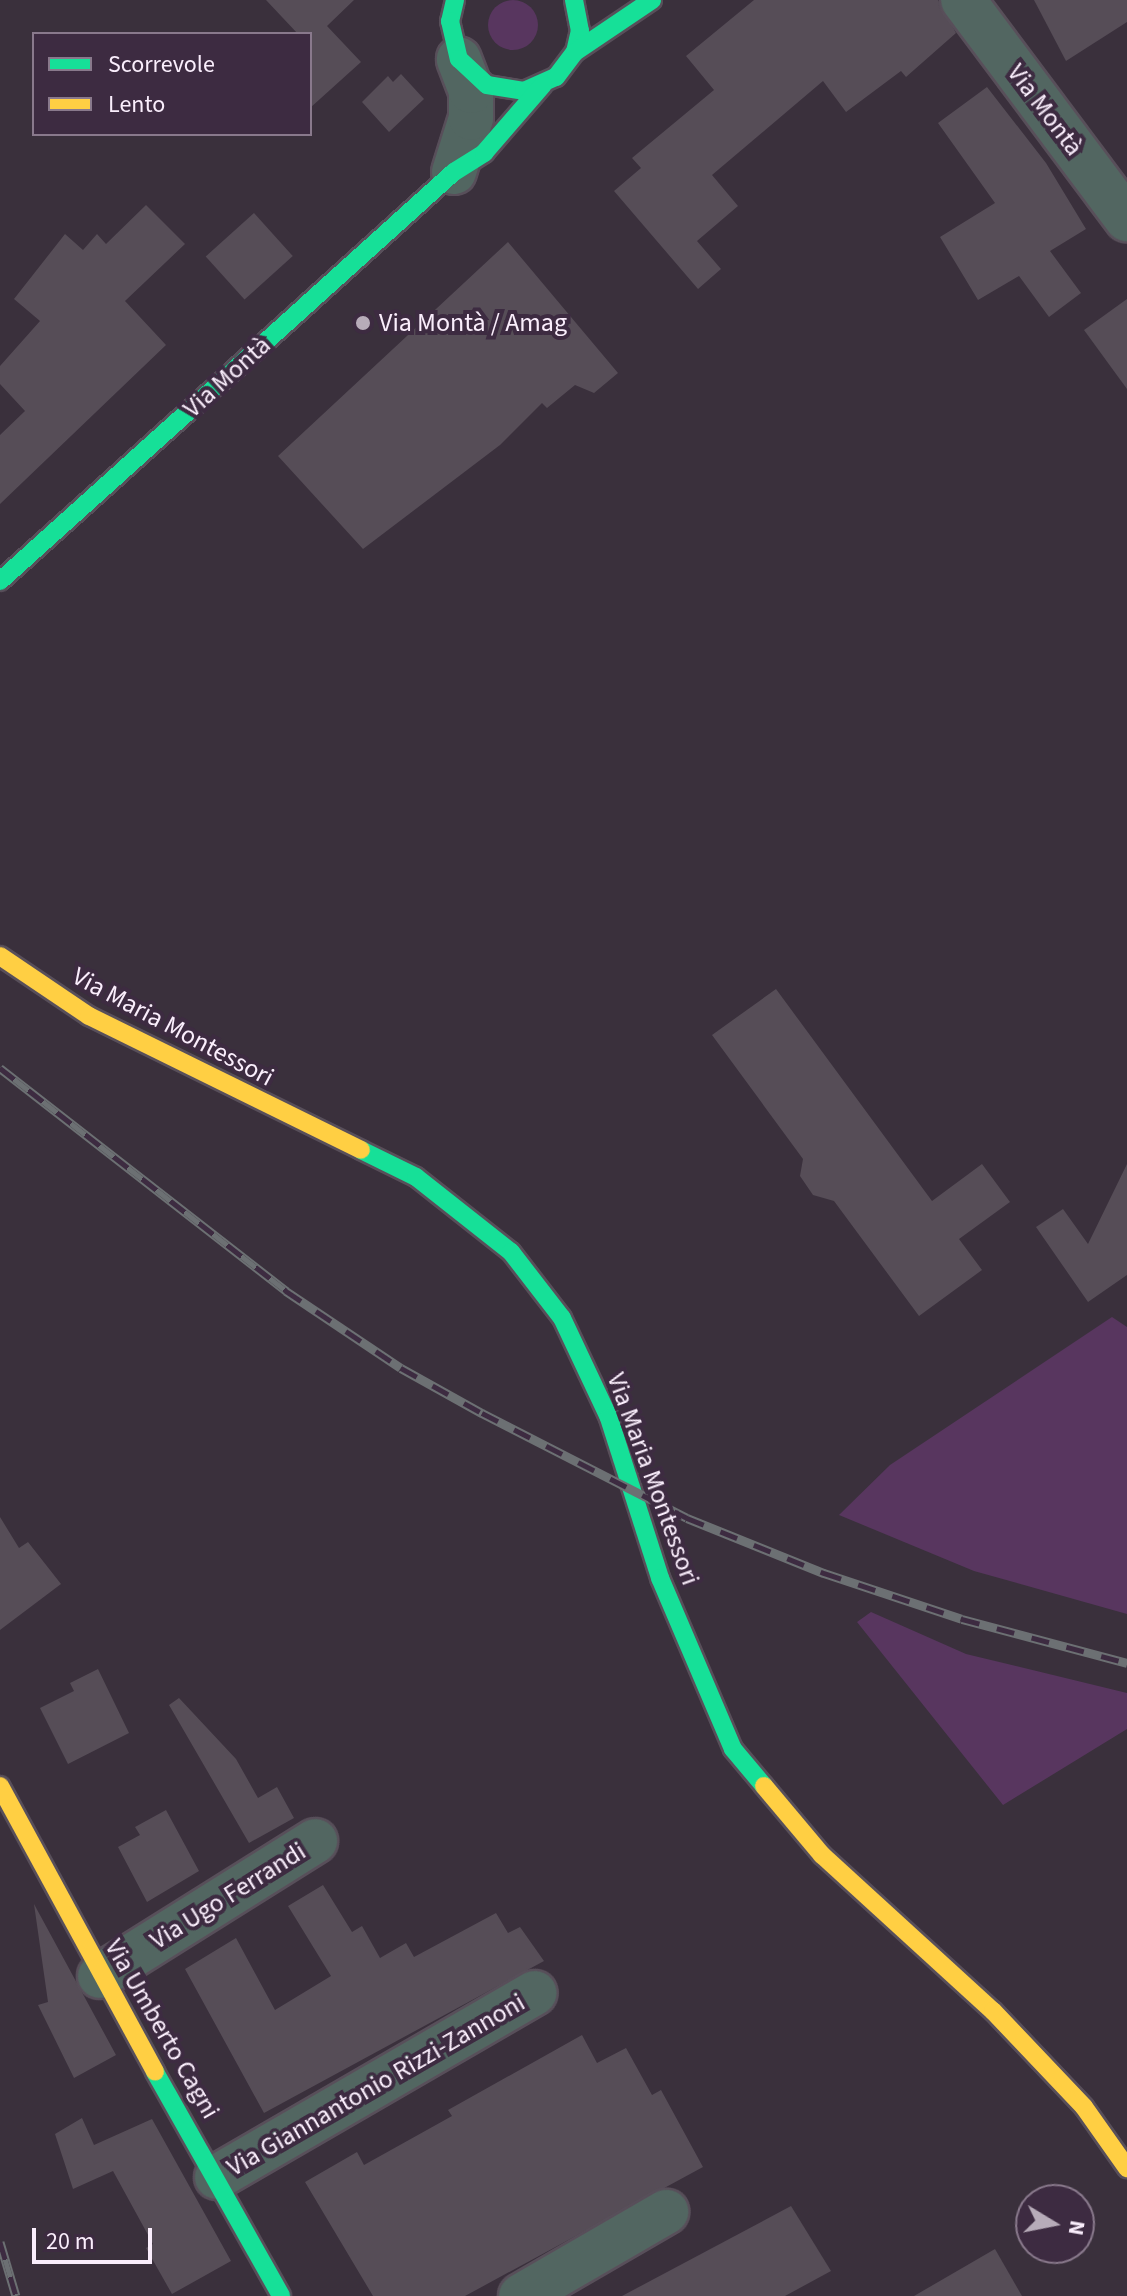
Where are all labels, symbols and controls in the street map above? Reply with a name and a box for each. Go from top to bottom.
legend [32,32,312,136]
text: Scorrevole [108,47,215,82]
street label: Via Montà [1000,58,1090,162]
text: Lento [108,87,165,122]
place label: Via Montà / Amag [379,307,567,339]
marker: Via Montà / Amag [354,314,372,332]
street label: Via Montà [177,330,277,424]
street label: Via Maria Montessori [67,961,279,1093]
street label: Via Maria Montessori [600,1369,706,1589]
street label: Via Ugo Ferrandi [144,1836,312,1956]
street label: Via Umberto Cagni [98,1934,226,2124]
street label: Via Giannantonio Rizzi-Zannoni [221,1987,531,2183]
north arrow [1015,2184,1095,2264]
scale bar [36,2212,156,2262]
text: N [1060,2218,1094,2238]
text: 20 m [46,2224,95,2259]

